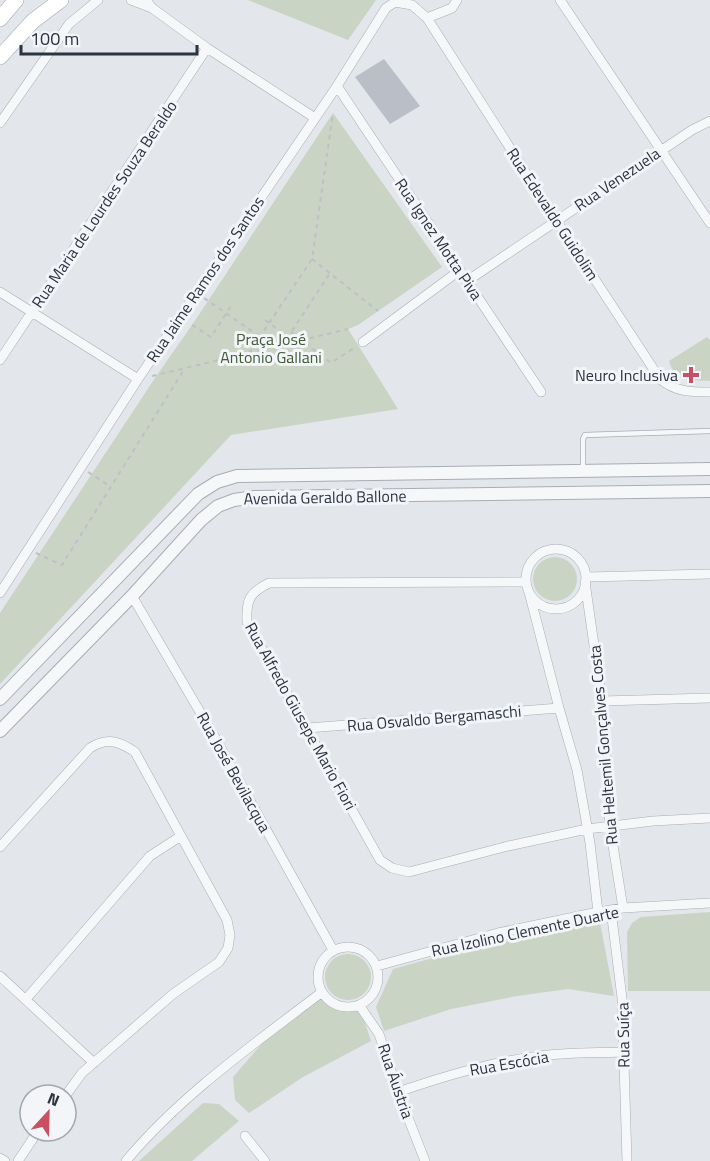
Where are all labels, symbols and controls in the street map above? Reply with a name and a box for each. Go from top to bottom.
scale bar [21,18,196,56]
text: 100 m [30,25,79,52]
street label: Rua Maria de Lourdes Souza Beraldo [25,95,183,313]
street label: Rua Venezuela [569,141,665,217]
street label: Rua Edevaldo Guidolim [501,143,605,285]
street label: Rua Ignez Motta Piva [389,173,489,305]
street label: Rua Jaime Ramos dos Santos [140,191,270,367]
park label: Praça José Antonio Gallani [220,327,322,369]
place label: Neuro Inclusiva [575,363,678,387]
marker: Neuro Inclusiva [682,366,700,384]
street label: Avenida Geraldo Ballone [243,484,407,510]
street label: Rua Alfredo Giusepe Mario Fiori [239,618,363,814]
street label: Rua Heltemil Gonçalves Costa [582,644,624,846]
street label: Rua Osvaldo Bergamaschi [346,698,522,738]
street label: Rua José Bevilacqua [191,707,277,837]
street label: Rua Izolino Clemente Duarte [429,899,621,963]
street label: Rua Suíça [610,1002,636,1068]
street label: Rua Áustria [372,1040,420,1122]
street label: Rua Escócia [468,1044,550,1082]
north arrow [18,1083,78,1143]
text: N [44,1086,63,1112]

